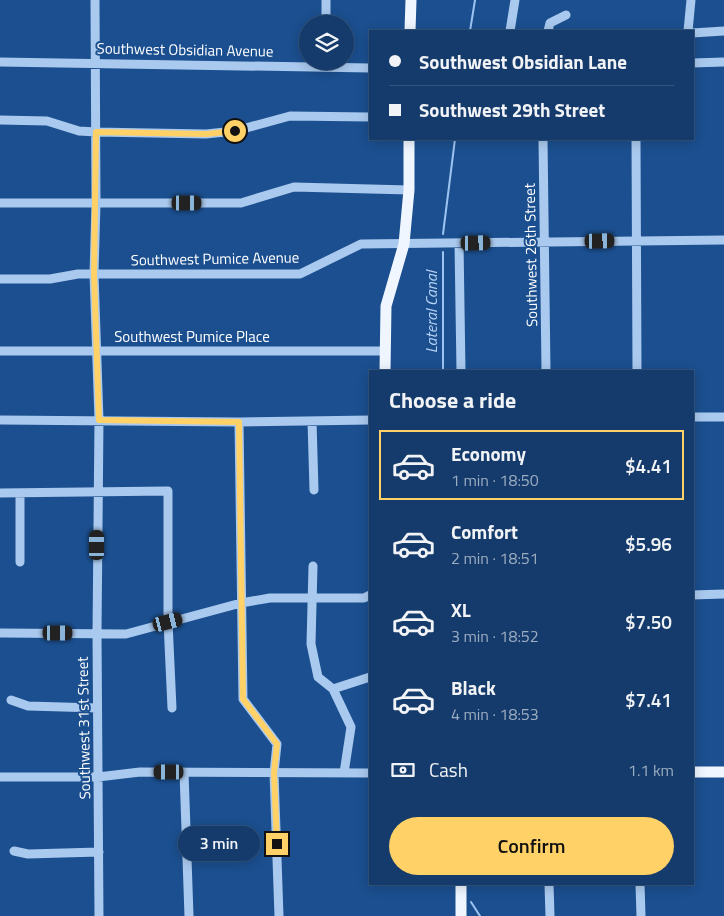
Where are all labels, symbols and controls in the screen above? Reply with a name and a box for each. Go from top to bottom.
map controls [299,15,354,70]
button: layers [299,15,354,70]
street label: Southwest Obsidian Avenue [96,36,274,63]
text: Southwest Obsidian Lane [419,47,627,76]
text: Southwest 29th Street [419,95,605,124]
route start [224,120,246,142]
street label: Southwest 26th Street [518,182,543,327]
car [172,196,202,211]
car [584,233,615,249]
car [460,235,491,251]
street label: Southwest Pumice Avenue [130,246,300,271]
water label: Lateral Canal [419,269,443,353]
street label: Southwest Pumice Place [114,325,270,348]
text: Choose a ride [389,383,516,417]
text: Economy [451,439,526,468]
icon: car [391,443,436,488]
text: $4.41 [625,451,672,480]
text: 1 min · 18:50 [451,468,539,492]
text: Comfort [451,517,518,546]
icon: car [391,521,436,566]
text: $5.96 [625,529,672,558]
car [89,530,104,560]
text: 2 min · 18:51 [451,546,539,570]
text: XL [451,595,471,624]
icon: car [391,599,436,644]
text: $7.50 [625,607,672,636]
car [151,611,184,633]
text: 3 min · 18:52 [451,624,539,648]
car [43,626,73,641]
street label: Southwest 31st Street [71,656,96,800]
text: Black [451,673,496,702]
icon: car [391,677,436,722]
text: $7.41 [625,685,672,714]
text: 4 min · 18:53 [451,702,539,726]
text: Cash [429,755,468,784]
icon: cash [389,756,417,784]
text: 1.1 km [628,758,674,782]
car [154,765,184,780]
button: Confirm [389,817,674,875]
callout: 3 min [177,826,260,862]
text: 3 min [200,831,238,855]
route end [266,833,288,855]

